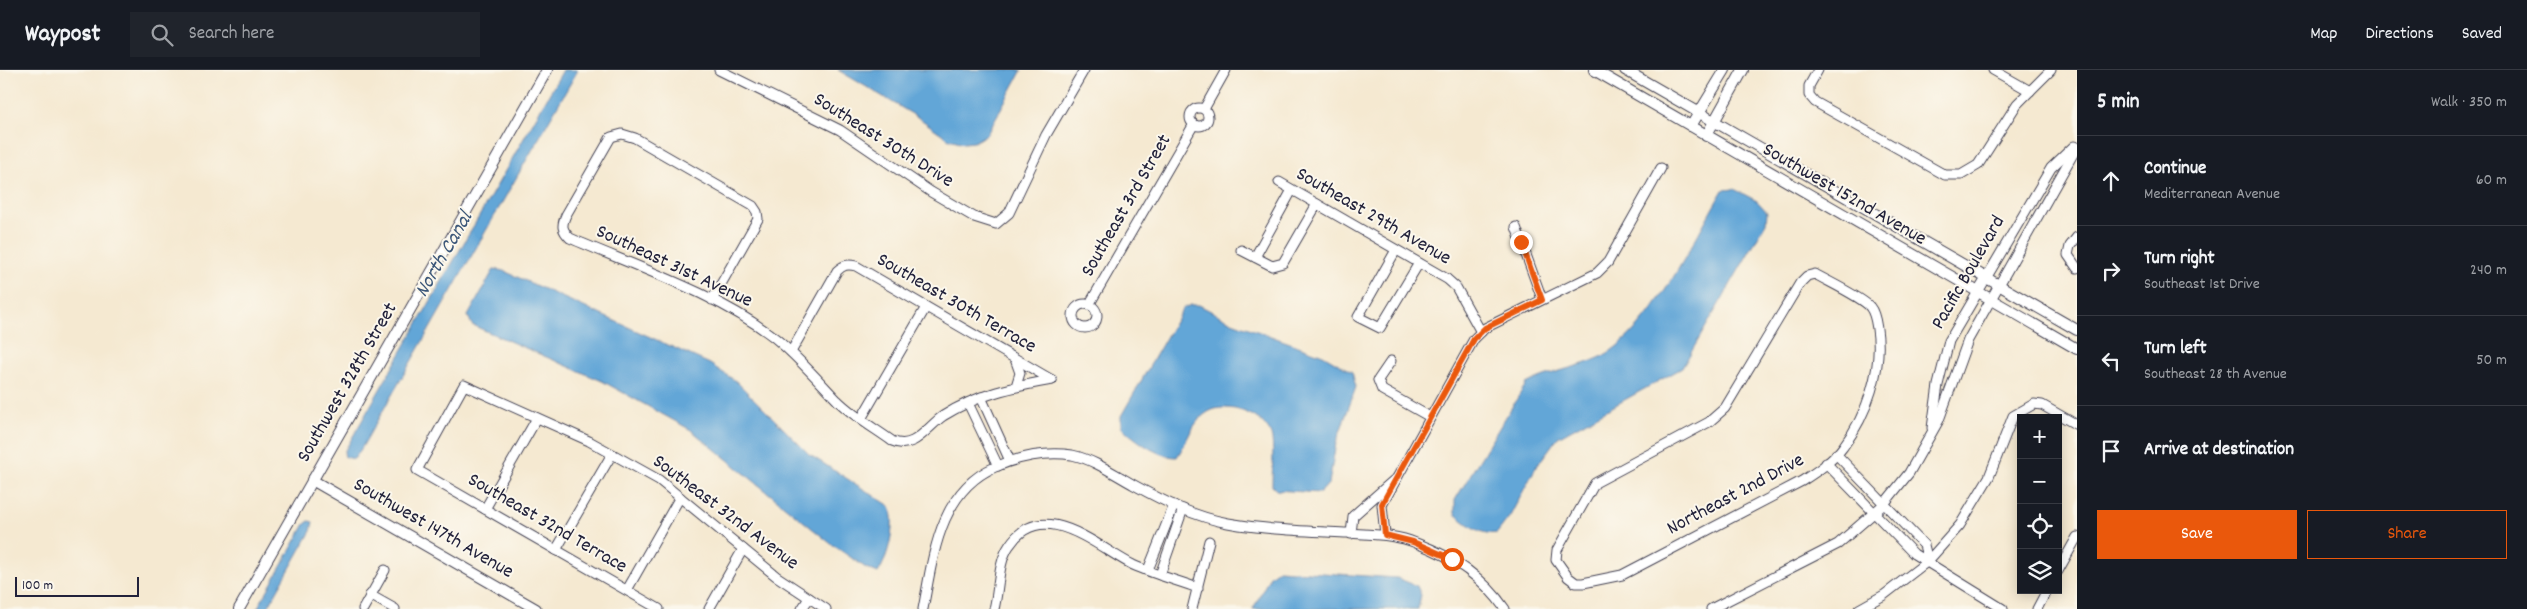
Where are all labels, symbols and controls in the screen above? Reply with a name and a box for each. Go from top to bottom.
search box [130,12,480,57]
text: Waypost [25,18,100,52]
icon: search [148,21,176,49]
text: Search here [188,21,274,48]
text: Map [2310,22,2337,47]
text: Directions [2365,22,2434,47]
text: Saved [2462,22,2502,47]
street label: Southeast 30th Drive [807,86,959,196]
text: 5 min [2097,88,2140,118]
text: Walk · 350 m [2431,91,2507,114]
street label: Southeast 3rd Street [1075,130,1179,282]
street label: Southwest 152nd Avenue [1757,137,1931,254]
text: Continue [2144,156,2206,183]
street label: Southeast 29th Avenue [1290,161,1456,273]
icon: ahead [2097,167,2125,195]
text: 60 m [2476,169,2507,192]
text: Mediterranean Avenue [2144,183,2280,206]
water label: North Canal [408,205,483,303]
street label: Pacific Boulevard [1925,211,2013,335]
street label: Southeast 31st Avenue [591,218,757,316]
route end [1510,231,1533,254]
text: Turn right [2144,246,2215,273]
street label: Southeast 30th Terrace [871,247,1041,361]
icon: right [2097,257,2125,285]
text: 240 m [2470,259,2507,282]
text: Southeast 1st Drive [2144,273,2260,296]
street label: Southwest 328th Street [291,298,405,468]
text: Turn left [2144,336,2207,363]
icon: left [2097,347,2125,375]
text: 50 m [2476,349,2507,372]
text: Southeast 28 th Avenue [2144,363,2287,386]
map controls [2017,414,2062,594]
button: + [2017,414,2062,459]
icon: arrive [2097,437,2125,465]
text: Arrive at destination [2144,437,2294,464]
street label: Northeast 2nd Drive [1662,447,1810,543]
street label: Southeast 32nd Avenue [646,449,804,578]
button: − [2017,459,2062,504]
street label: Southeast 32nd Terrace [462,467,632,581]
street label: Southwest 147th Avenue [348,472,519,587]
button: locate [2017,504,2062,549]
button: Save [2097,510,2297,559]
button: Share [2307,510,2507,559]
route start [1441,548,1464,571]
button: layers [2017,549,2062,594]
scale bar [15,574,139,597]
text: 100 m [22,576,53,596]

